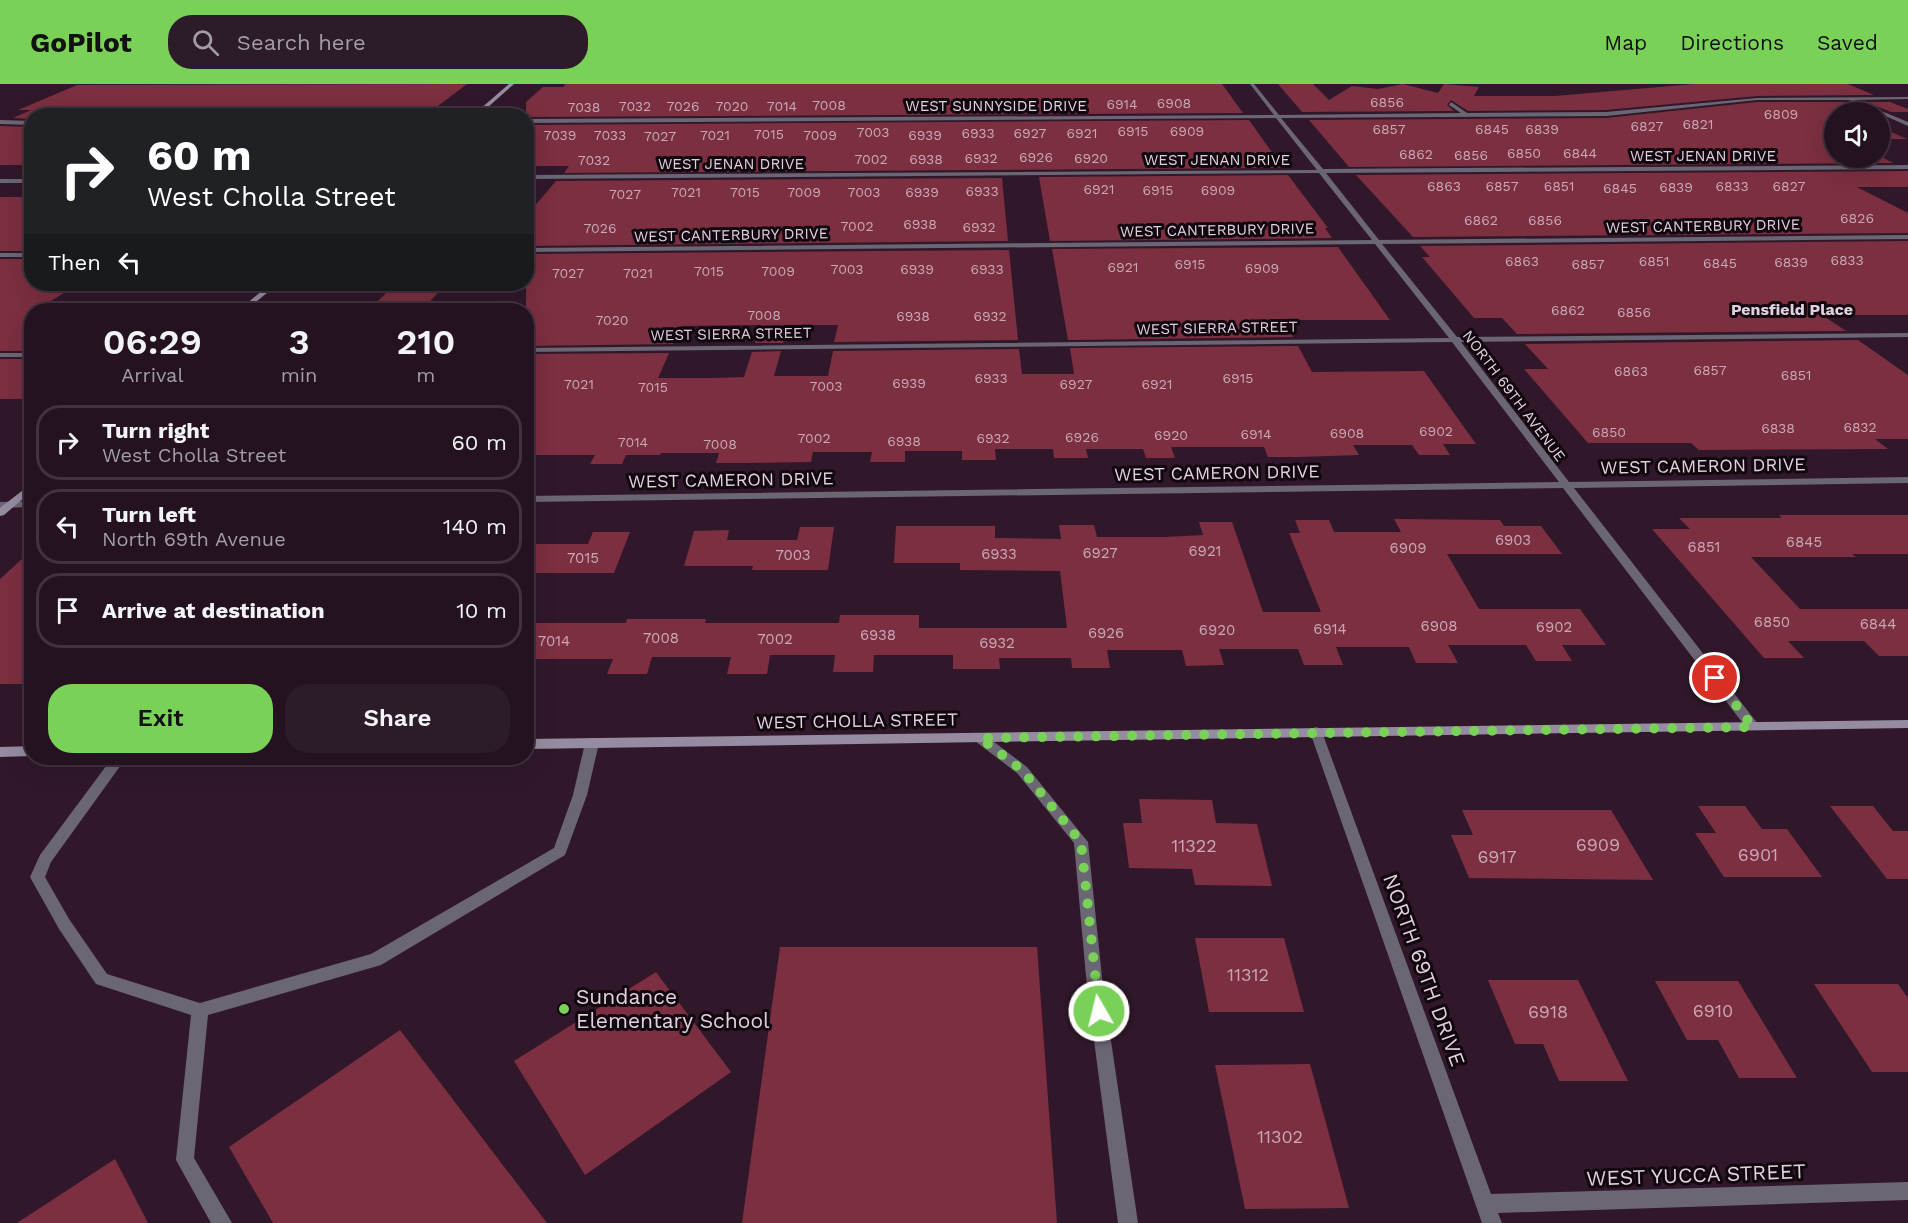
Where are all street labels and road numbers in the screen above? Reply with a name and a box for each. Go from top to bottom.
street label: WEST SUNNYSIDE DRIVE [905,97,1087,115]
street label: WEST JENAN DRIVE [1630,147,1776,165]
street label: WEST JENAN DRIVE [1144,151,1290,169]
street label: WEST JENAN DRIVE [658,155,804,173]
street label: WEST CANTERBURY DRIVE [1606,215,1800,237]
street label: WEST CANTERBURY DRIVE [1120,219,1314,241]
street label: WEST CANTERBURY DRIVE [634,224,828,246]
street label: WEST SIERRA STREET [1136,318,1298,338]
street label: WEST SIERRA STREET [650,324,812,344]
street label: NORTH 69TH AVENUE [1459,327,1569,465]
street label: WEST CAMERON DRIVE [1600,453,1806,478]
street label: WEST CAMERON DRIVE [1114,460,1320,485]
street label: WEST CAMERON DRIVE [628,467,834,492]
street label: WEST CHOLLA STREET [756,708,958,733]
street label: NORTH 69TH DRIVE [1378,870,1471,1069]
street label: WEST YUCCA STREET [1586,1158,1806,1191]

